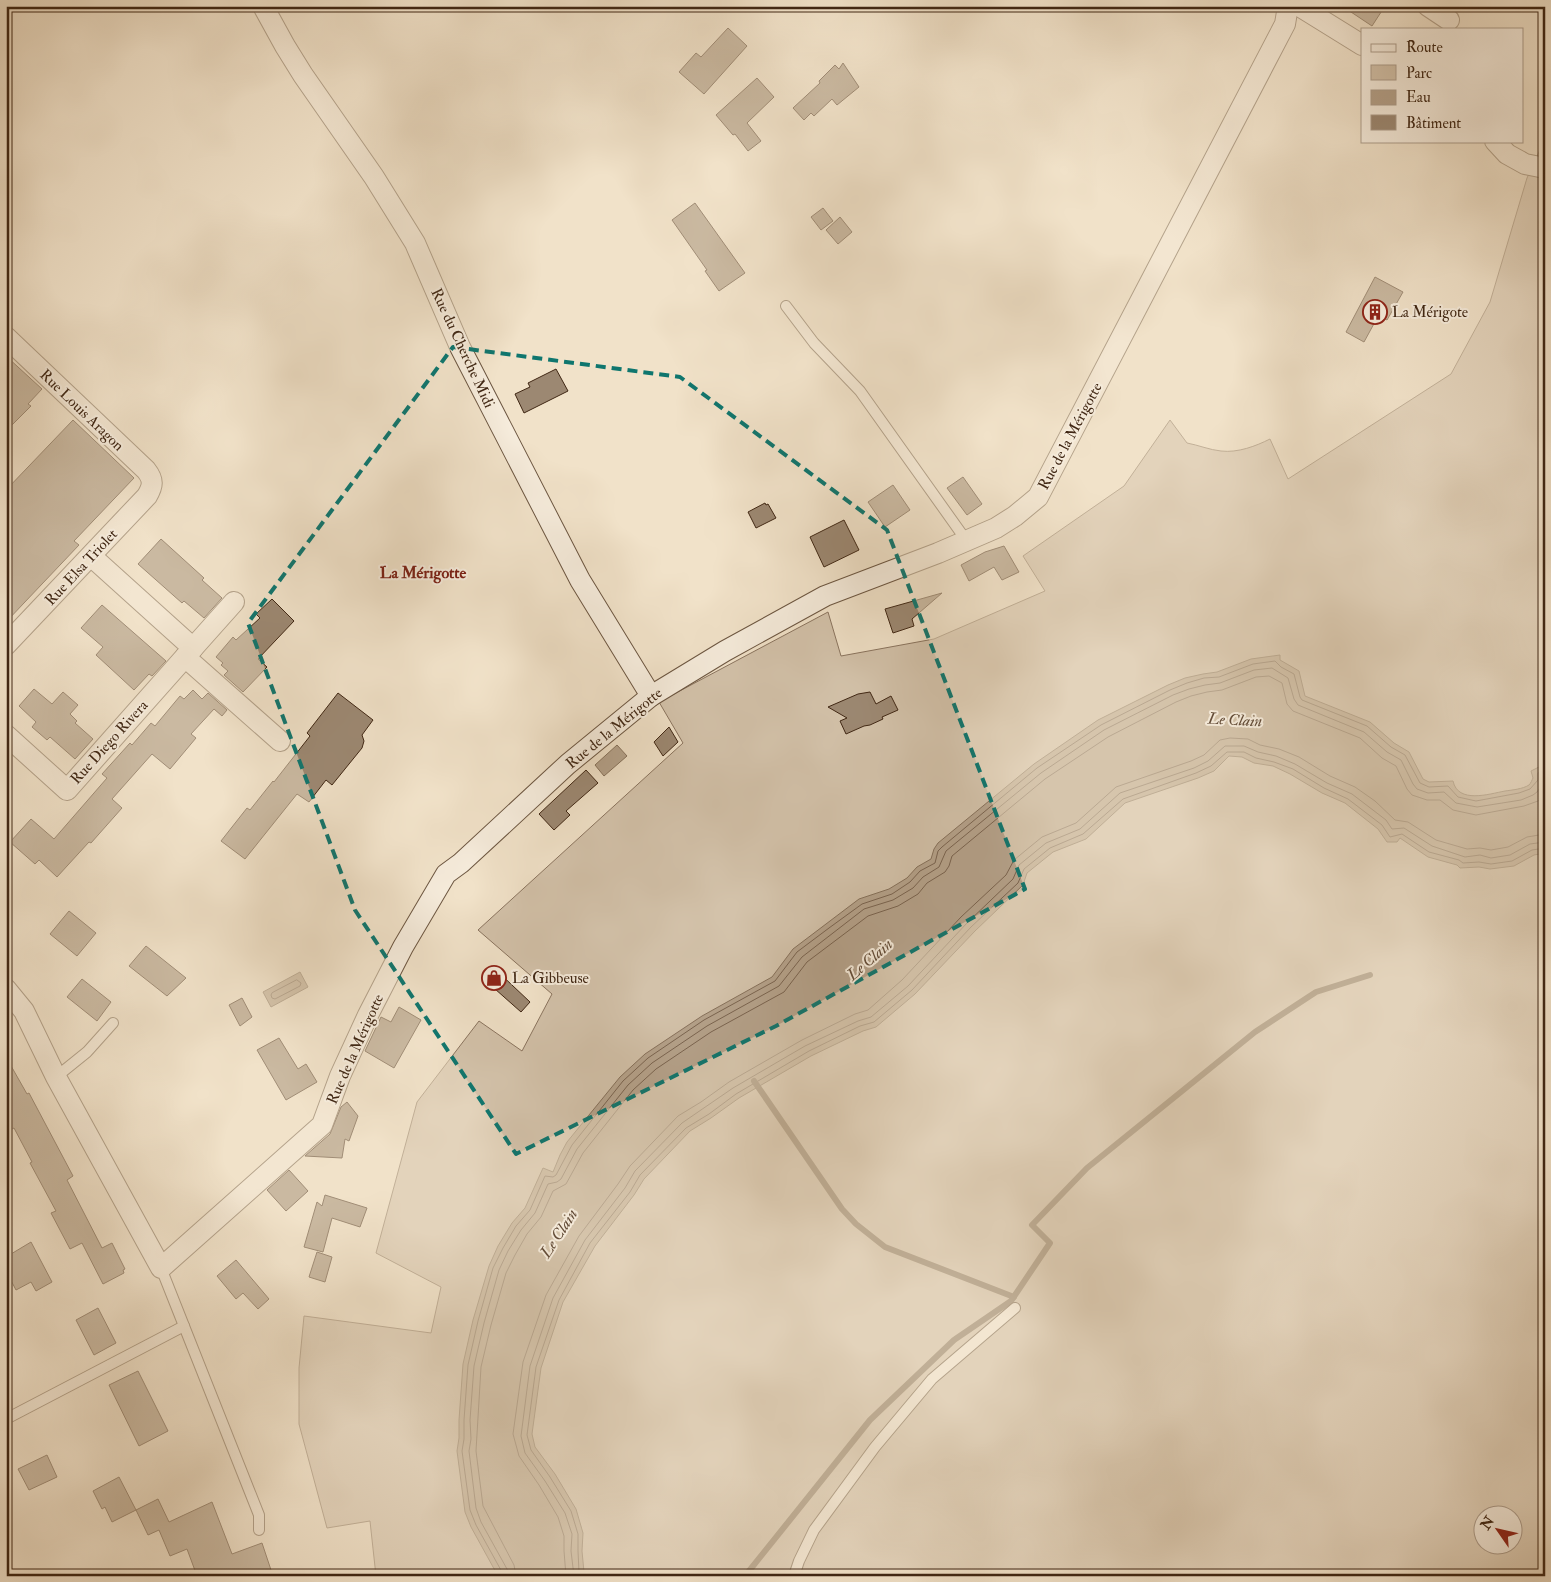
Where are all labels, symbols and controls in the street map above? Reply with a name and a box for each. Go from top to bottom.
legend [1361,28,1524,142]
text: Route [1406,38,1443,57]
text: Parc [1406,64,1432,83]
text: Eau [1406,88,1431,107]
text: Bâtiment [1406,114,1461,133]
street label: Rue du Cherche Midi [426,285,499,411]
building icon: La Mérigote [1362,299,1388,325]
place label: La Mérigote [1392,303,1468,322]
street label: Rue Louis Aragon [36,365,128,455]
street label: Rue de la Mérigotte [1034,379,1107,493]
street label: Rue Elsa Triolet [41,525,122,610]
district label: La Mérigotte [380,563,466,584]
street label: Rue de la Mérigotte [562,684,666,773]
street label: Rue Diego Rivera [67,696,153,788]
water label: Le Clain [1206,709,1263,731]
water label: Le Clain [842,934,897,986]
shop icon: La Gibbeuse [481,965,507,991]
place label: La Gibbeuse [512,969,589,988]
street label: Rue de la Mérigotte [323,991,388,1107]
water label: Le Clain [535,1205,582,1263]
north arrow [1474,1504,1524,1554]
text: N [1477,1513,1498,1534]

